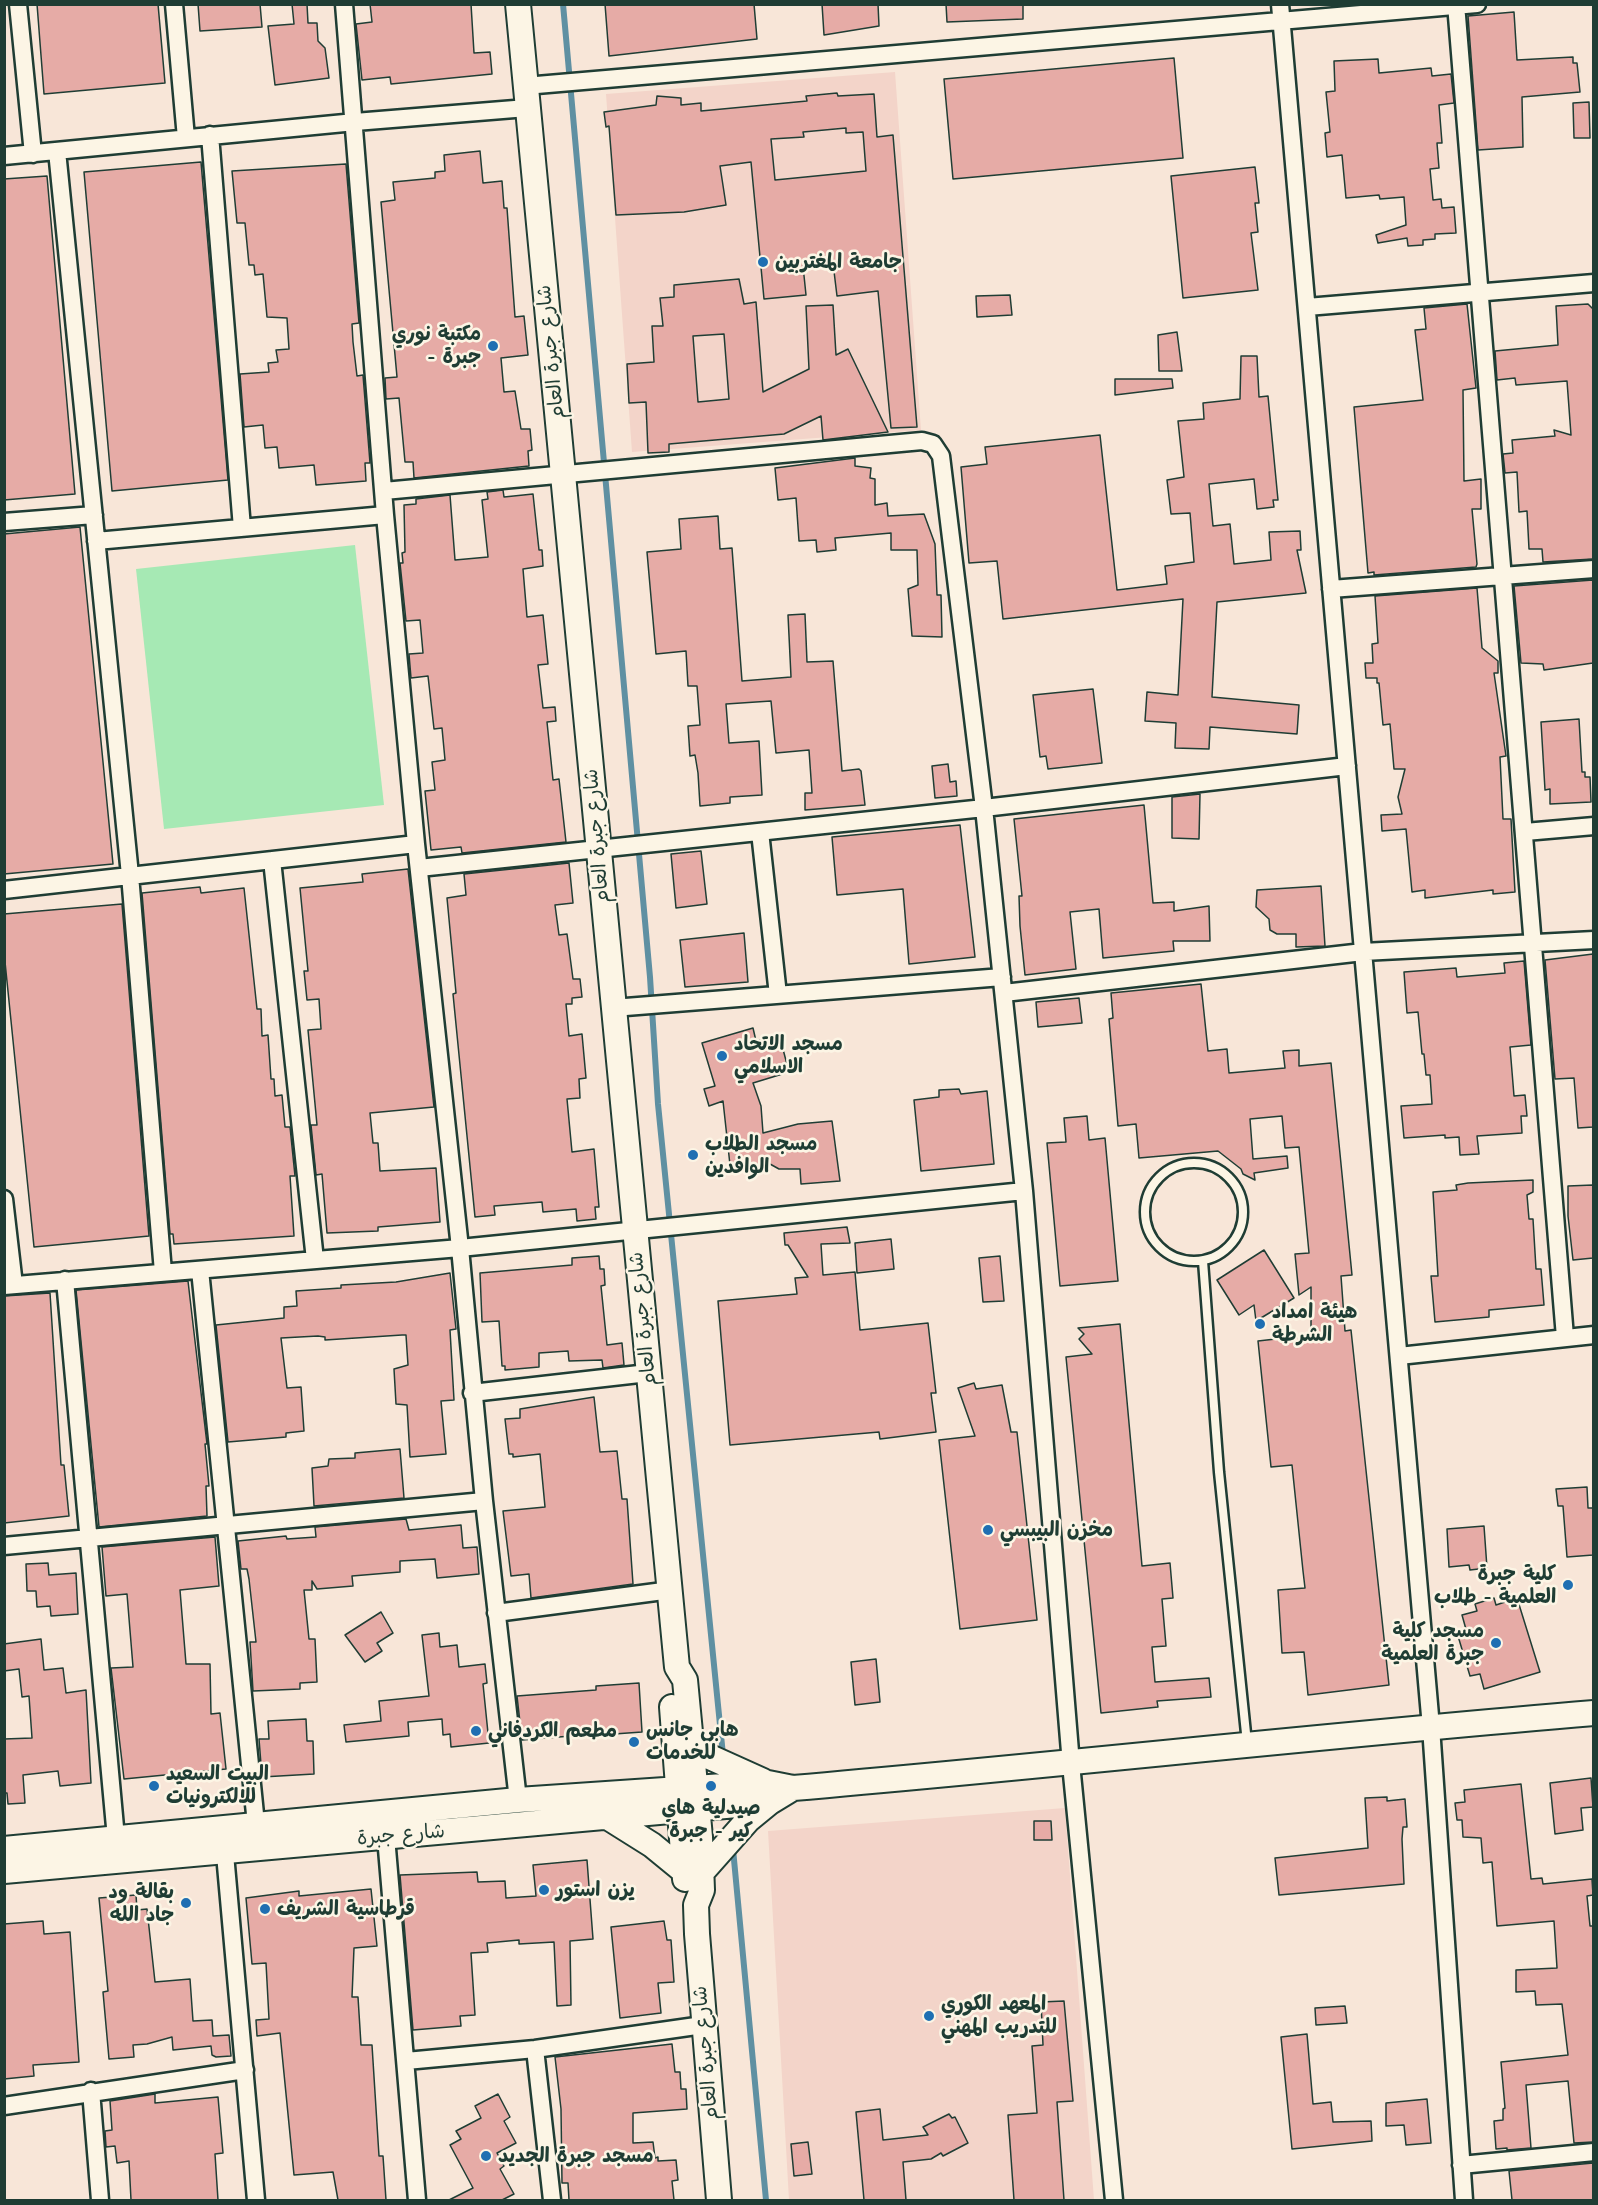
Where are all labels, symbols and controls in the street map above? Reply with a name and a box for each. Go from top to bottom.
place label: جامعة المغتربين [775,250,902,274]
marker: جامعة المغتربين [756,255,770,269]
street label: شارع جبرة العام [532,284,570,420]
place label: مكتبة نوري - جبرة [392,322,481,369]
marker: مكتبة نوري - جبرة [486,339,500,353]
street label: شارع جبرة العام [579,768,615,904]
place label: مسجد الاتحاد الاسلامي [734,1032,843,1079]
marker: مسجد الاتحاد الاسلامي [715,1049,729,1063]
place label: مسجد الطلاب الوافدين [705,1132,817,1179]
marker: مسجد الطلاب الوافدين [686,1148,700,1162]
street label: شارع جبرة العام [624,1251,662,1387]
place label: هيئة امداد الشرطة [1272,1300,1357,1347]
marker: هيئة امداد الشرطة [1253,1317,1267,1331]
place label: مخزن البيبسي [1000,1518,1113,1542]
marker: مخزن البيبسي [981,1523,995,1537]
place label: كلية جبرة العلمية - طلاب [1434,1562,1556,1609]
marker: كلية جبرة العلمية - طلاب [1561,1578,1575,1592]
place label: مسجد كلية جبرة العلمية [1381,1619,1484,1666]
marker: مسجد كلية جبرة العلمية [1489,1636,1503,1650]
place label: هابي جانس للخدمات [646,1718,739,1765]
place label: مطعم الكردفاني [488,1719,617,1743]
marker: مطعم الكردفاني [469,1724,483,1738]
marker: هابي جانس للخدمات [627,1735,641,1749]
place label: البيت السعيد للالكترونيات [166,1762,269,1809]
marker: البيت السعيد للالكترونيات [147,1779,161,1793]
marker: صيدلية هاي كير - جبرة [704,1779,718,1793]
place label: صيدلية هاي كير - جبرة [661,1796,761,1843]
street label: شارع جبرة [356,1819,446,1851]
place label: يزن استور [556,1878,635,1902]
place label: بقالة ود جاد الله [109,1880,174,1927]
marker: يزن استور [537,1883,551,1897]
marker: بقالة ود جاد الله [179,1896,193,1910]
place label: قرطاسية الشريف [277,1897,415,1921]
marker: قرطاسية الشريف [258,1902,272,1916]
street label: شارع جبرة العام [688,1985,724,2121]
place label: المعهد الكوري للتدريب المهني [941,1992,1057,2039]
marker: المعهد الكوري للتدريب المهني [922,2009,936,2023]
place label: مسجد جبرة الجديد [498,2144,654,2168]
marker: مسجد جبرة الجديد [479,2149,493,2163]

